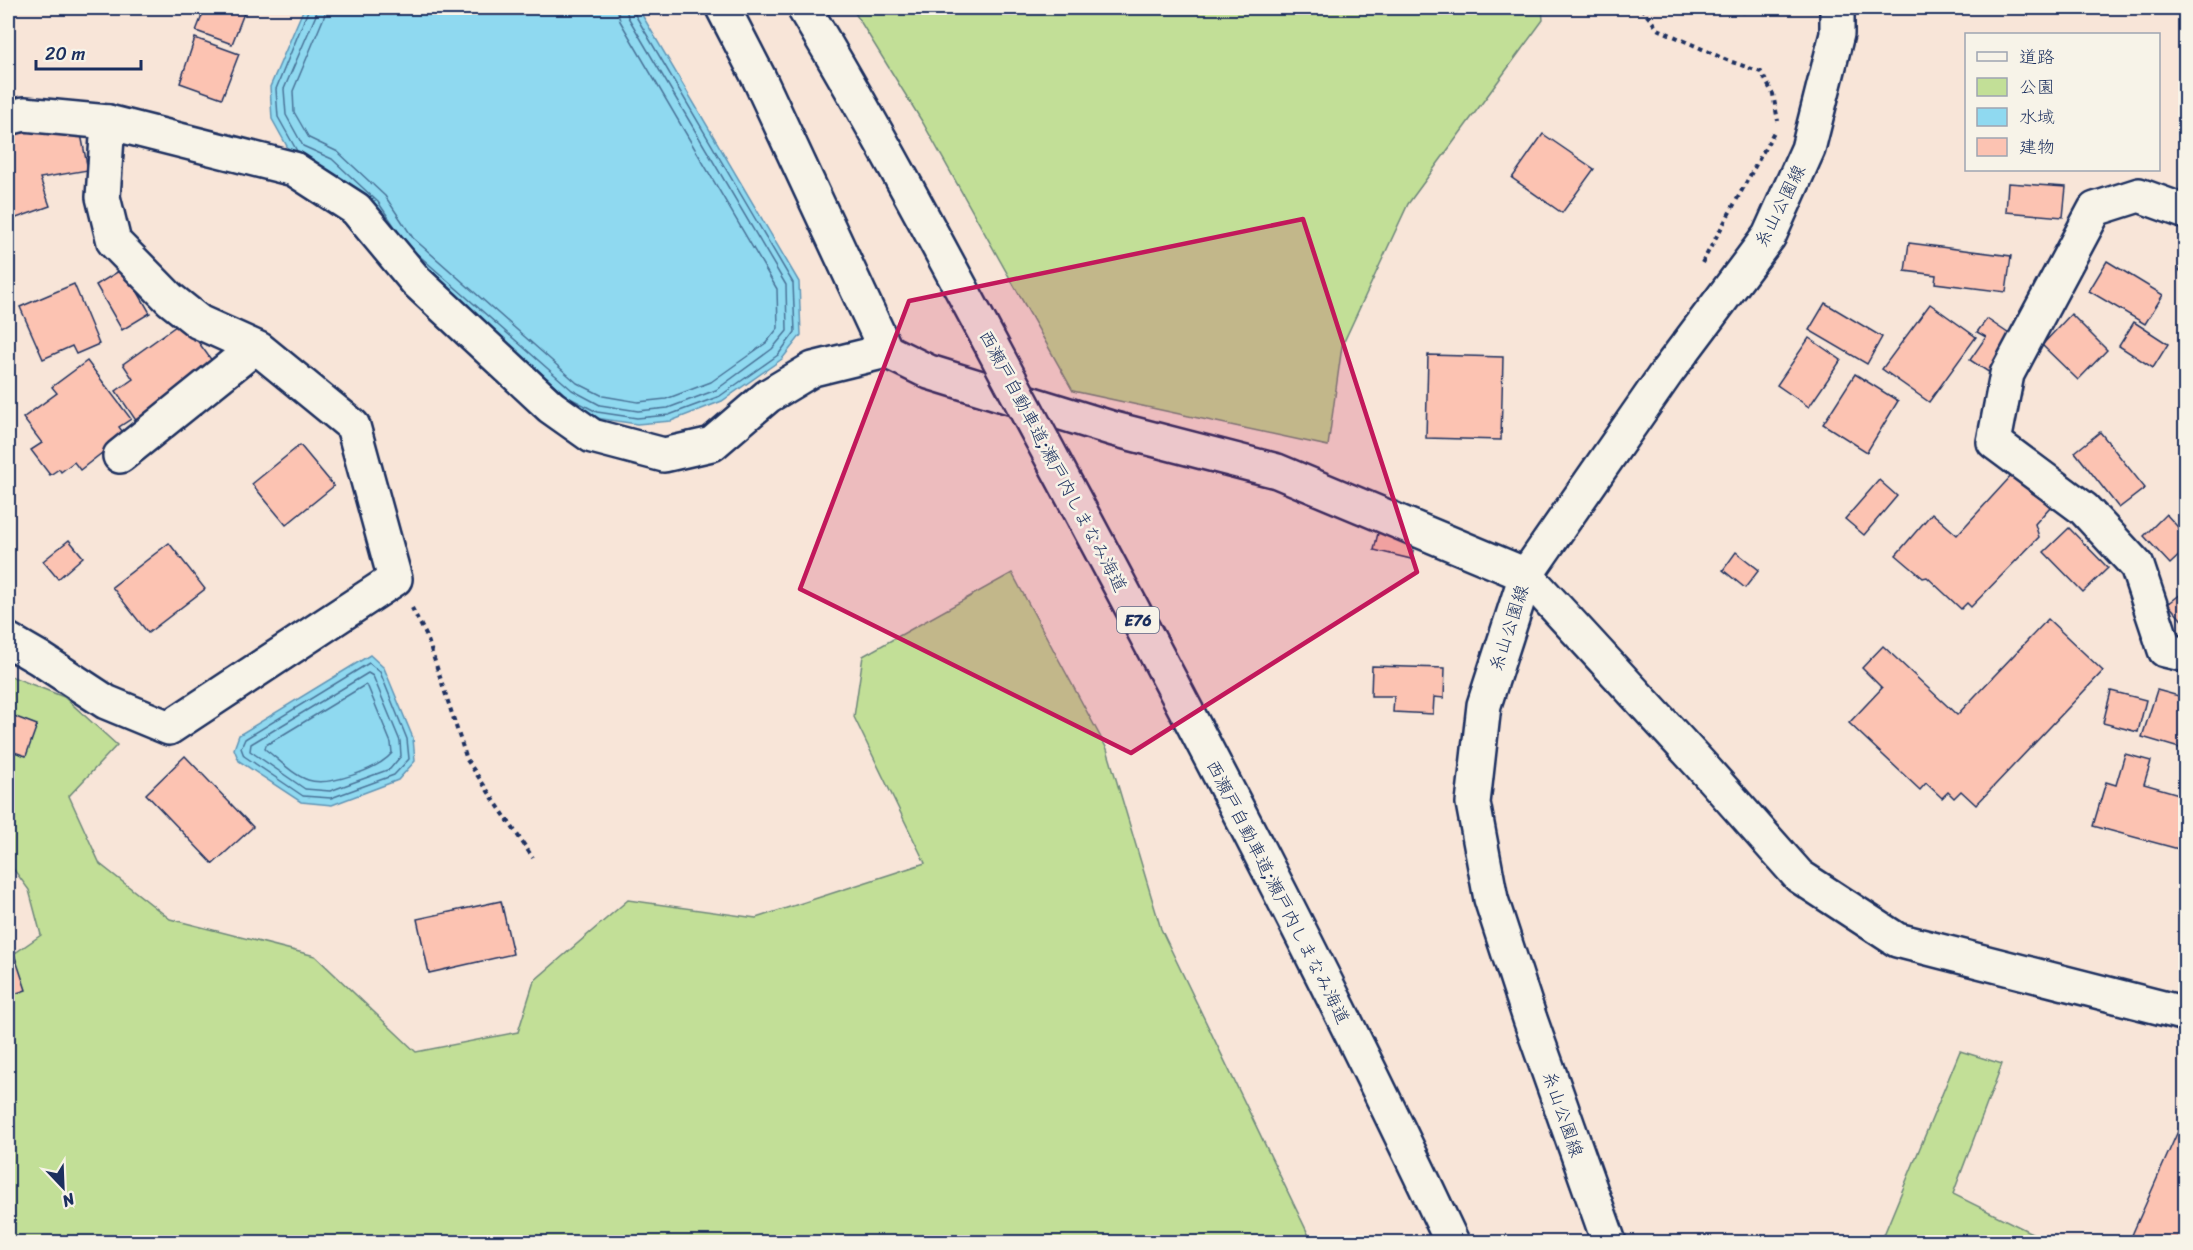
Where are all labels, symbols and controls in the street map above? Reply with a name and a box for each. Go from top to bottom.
scale bar [36,33,141,71]
legend [1965,33,2160,171]
text: 20 m [45,38,85,70]
text: 道路 [2019,41,2055,73]
text: 公園 [2019,71,2055,103]
text: 水域 [2019,101,2055,133]
text: 建物 [2019,131,2055,163]
street label: 糸山公園線 [1745,159,1815,253]
street label: 西瀬戸自動車道;瀬戸内しまなみ海道 [970,324,1136,598]
street label: 糸山公園線 [1480,580,1538,676]
road number: E76 [1117,607,1159,633]
street label: 西瀬戸自動車道;瀬戸内しまなみ海道 [1197,754,1359,1030]
street label: 糸山公園線 [1533,1066,1593,1162]
north arrow [33,1157,93,1217]
text: N [57,1184,80,1216]

